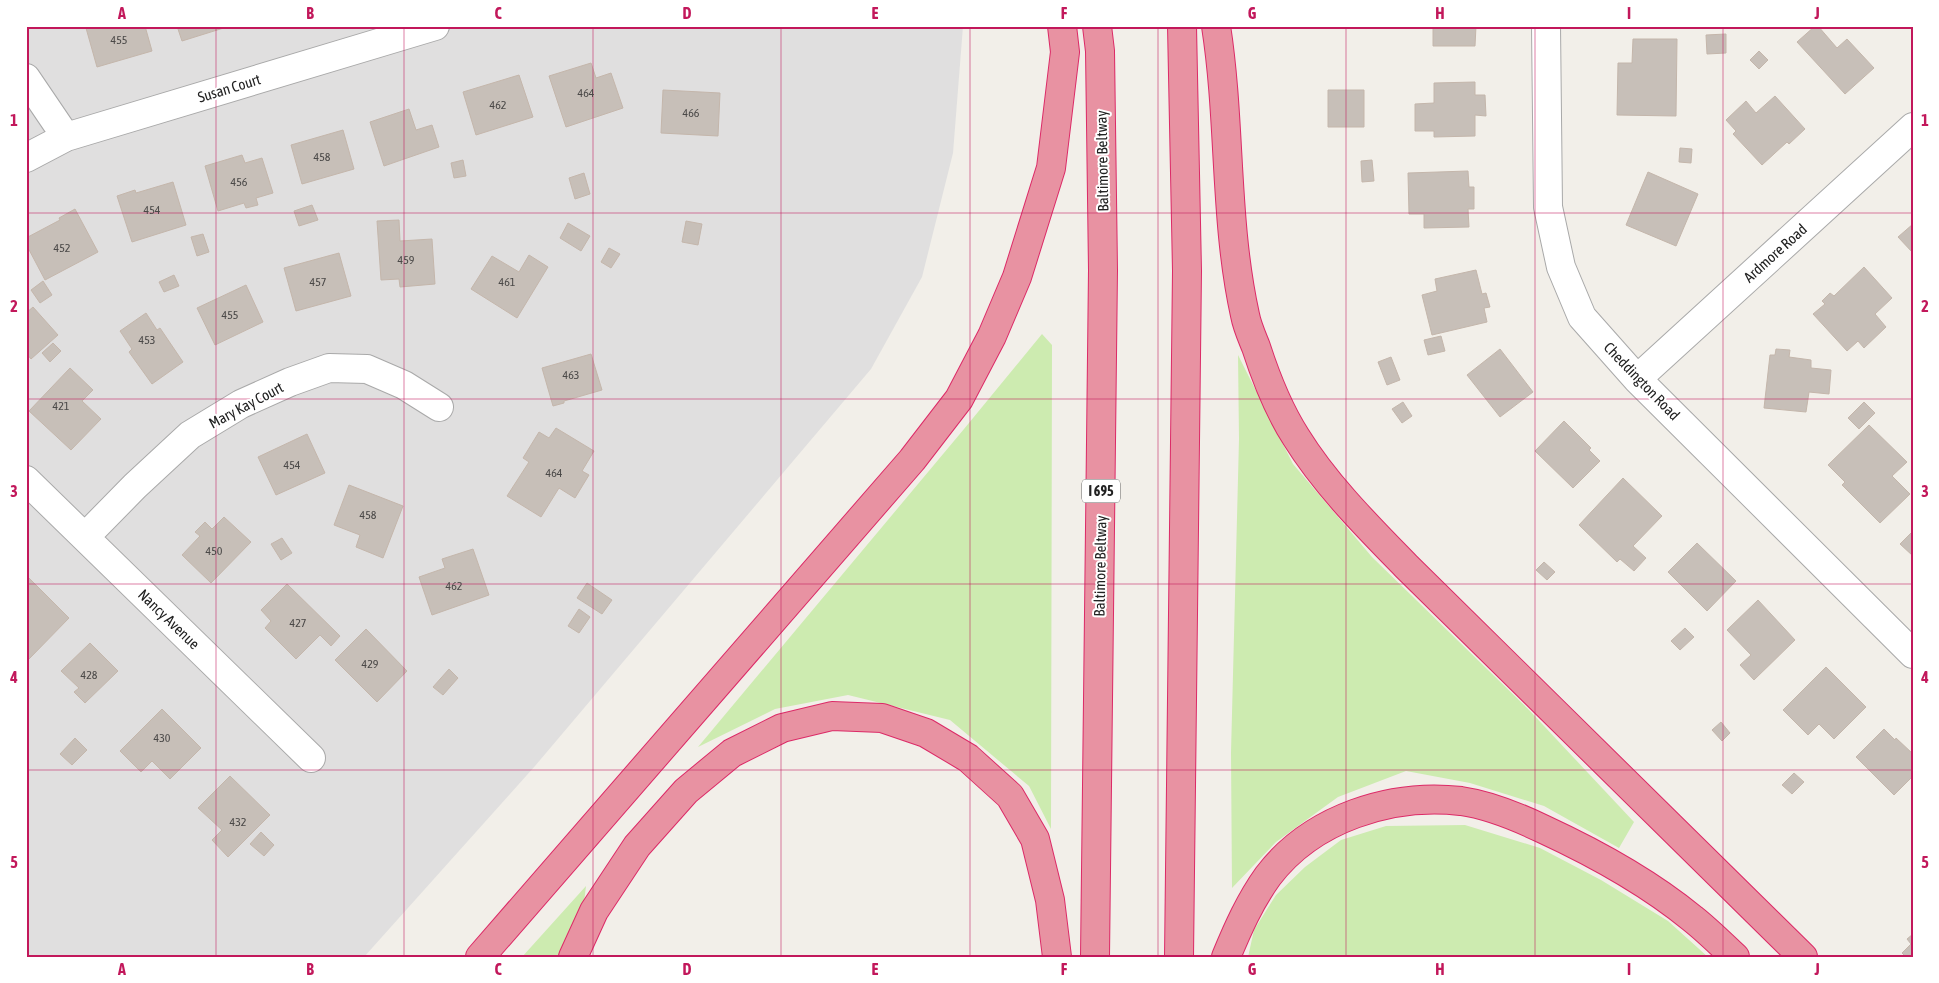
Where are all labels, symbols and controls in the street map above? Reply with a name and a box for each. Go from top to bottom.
text: A [117,4,126,22]
text: B [306,4,314,22]
text: C [494,4,502,22]
text: D [683,4,692,22]
text: E [872,4,879,22]
text: F [1061,4,1068,22]
text: G [1248,4,1257,22]
text: H [1435,4,1445,22]
text: I [1627,4,1631,22]
text: J [1813,4,1820,22]
house number: 455 [111,33,127,47]
street label: Susan Court [196,70,262,106]
house number: 464 [578,86,595,100]
house number: 462 [490,98,506,112]
house number: 466 [683,106,700,120]
street label: Baltimore Beltway [1093,110,1111,212]
text: 1 [10,111,18,129]
text: 1 [1921,111,1929,129]
house number: 458 [314,150,331,164]
house number: 456 [231,175,248,189]
house number: 454 [144,203,161,217]
street label: Ardmore Road [1740,220,1810,286]
house number: 452 [54,241,70,255]
house number: 459 [398,253,415,267]
house number: 457 [310,275,327,289]
house number: 461 [499,275,516,289]
text: 2 [10,297,18,315]
text: 2 [1921,297,1929,315]
house number: 455 [222,308,238,322]
house number: 453 [139,333,155,347]
street label: Cheddington Road [1601,339,1683,423]
house number: 463 [563,368,579,382]
street label: Mary Kay Court [206,378,286,432]
house number: 421 [53,399,70,413]
house number: 454 [284,458,301,472]
house number: 464 [546,466,563,480]
road number: I 695 [1082,480,1120,502]
text: 3 [10,482,18,500]
text: 3 [1921,482,1929,500]
house number: 458 [360,508,377,522]
street label: Baltimore Beltway [1091,515,1109,617]
house number: 450 [206,544,223,558]
house number: 462 [446,579,462,593]
street label: Nancy Avenue [135,586,203,652]
house number: 427 [290,616,307,630]
house number: 429 [362,657,379,671]
text: 4 [9,668,18,686]
house number: 428 [81,668,98,682]
text: 4 [1920,668,1929,686]
house number: 430 [154,731,171,745]
house number: 432 [230,815,246,829]
text: 5 [10,853,18,871]
text: 5 [1921,853,1929,871]
text: A [117,960,126,978]
text: B [306,960,314,978]
text: C [494,960,502,978]
text: D [683,960,692,978]
text: E [872,960,879,978]
text: F [1061,960,1068,978]
text: G [1248,960,1257,978]
text: H [1435,960,1445,978]
text: I [1627,960,1631,978]
text: J [1813,960,1820,978]

